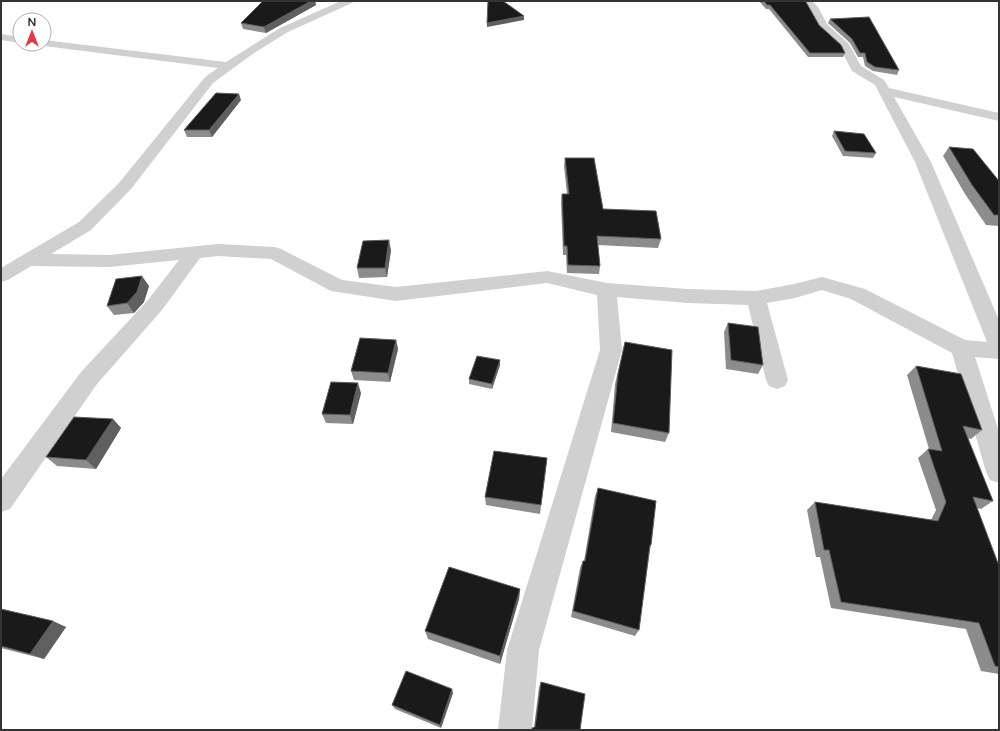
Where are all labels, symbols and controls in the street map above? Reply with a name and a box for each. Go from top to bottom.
north arrow [12,12,52,52]
text: N [28,16,36,29]

